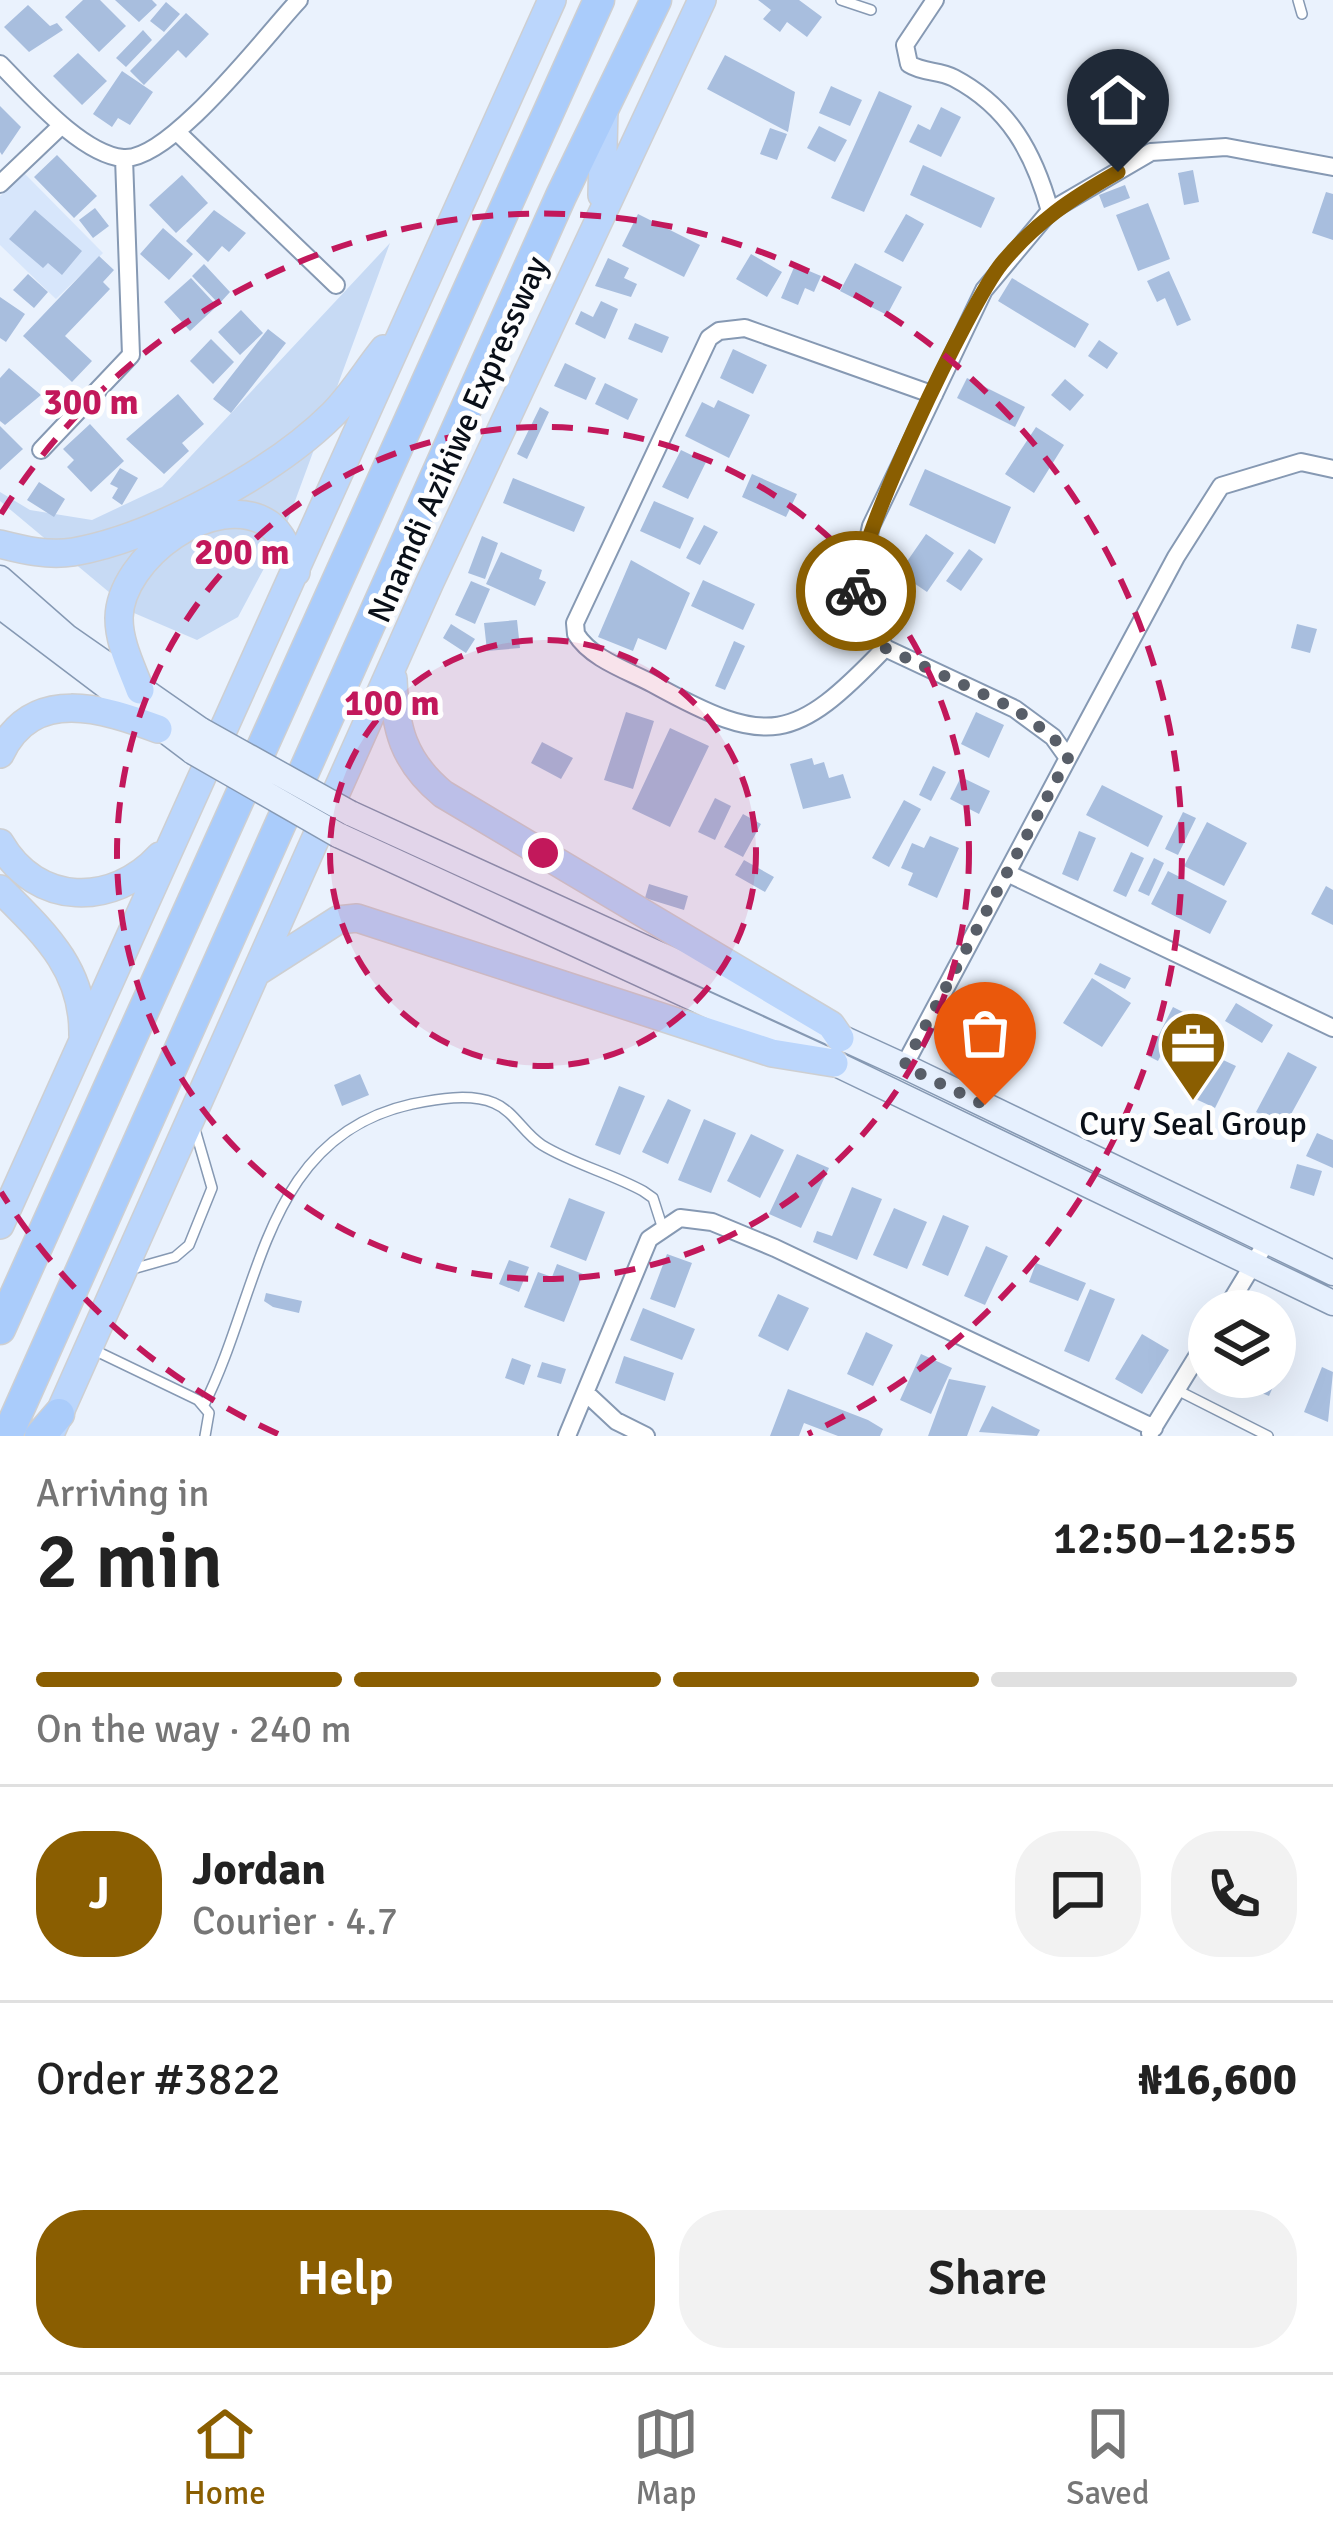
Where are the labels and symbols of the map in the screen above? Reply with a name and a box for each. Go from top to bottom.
pin [1067,49,1169,172]
street label: Nnamdi Azikiwe Expressway [359,250,558,629]
text: 300 m [43,380,139,425]
text: 200 m [194,530,290,575]
courier [796,531,916,651]
text: 100 m [344,681,440,726]
centre of rings [522,832,564,874]
pin [934,982,1036,1105]
office icon: Cury Seal Group [1158,1009,1228,1103]
place label: Cury Seal Group [1079,1104,1307,1145]

